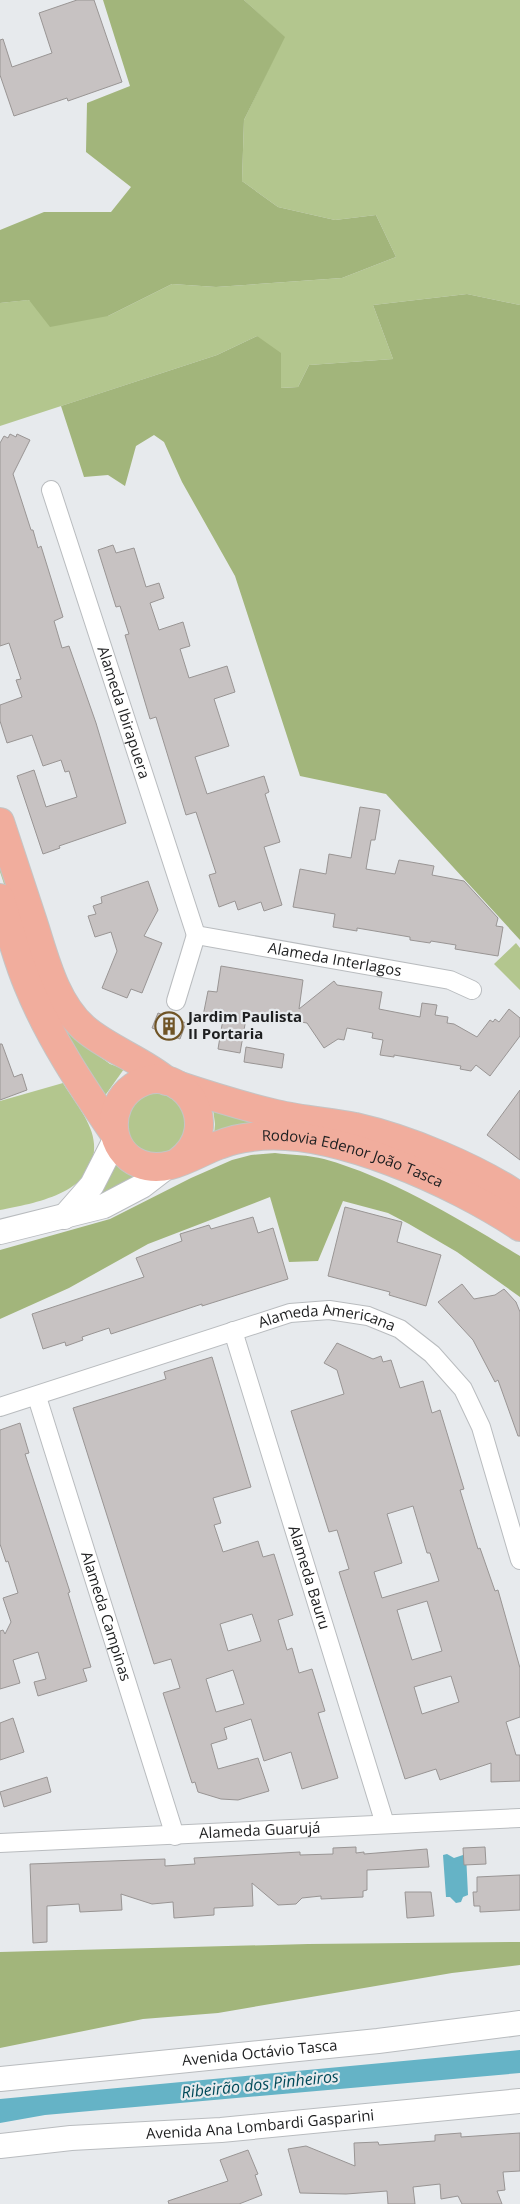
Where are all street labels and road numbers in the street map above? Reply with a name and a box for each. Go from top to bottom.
street label: Alameda Ibirapuera [94,643,155,781]
street label: Alameda Interlagos [267,937,403,980]
street label: Rodovia Edenor João Tasca [261,1125,447,1192]
street label: Alameda Americana [255,1299,399,1335]
street label: Alameda Bauru [285,1523,335,1632]
street label: Alameda Campinas [77,1549,137,1683]
street label: Alameda Guarujá [199,1817,321,1842]
street label: Avenida Octávio Tasca [181,2034,338,2070]
street label: Avenida Ana Lombardi Gasparini [145,2104,375,2143]

